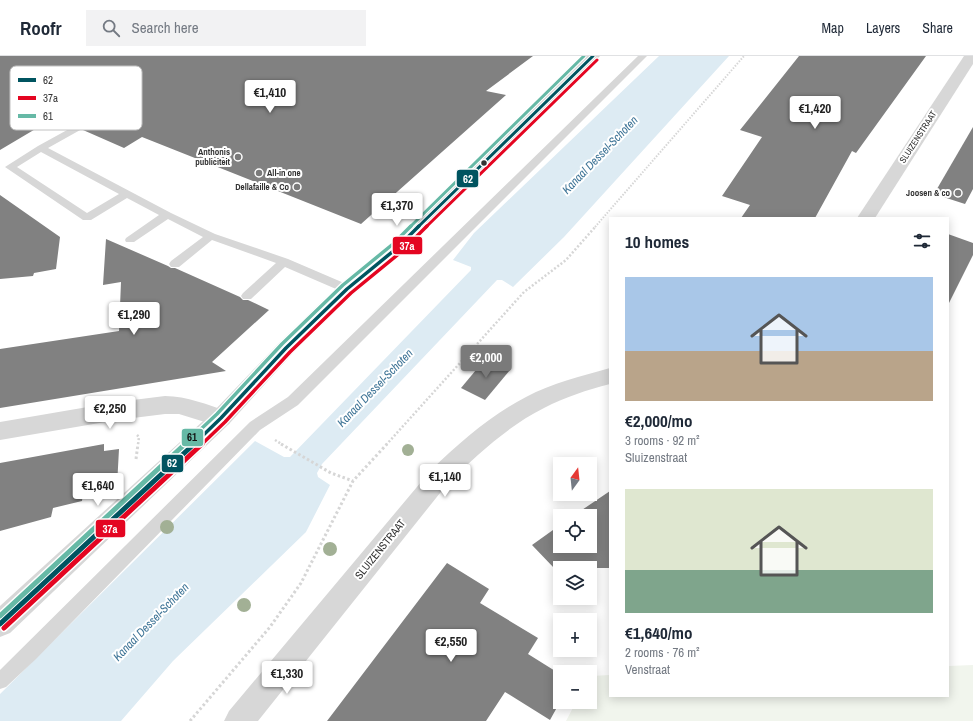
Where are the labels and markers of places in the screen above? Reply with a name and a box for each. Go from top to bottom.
pin: €1,410 [237,80,303,114]
pin: €1,420 [782,96,848,130]
place label: Anthonis publiciteit [195,146,231,168]
marker: Anthonis publiciteit [233,152,243,162]
unlabelled marker [479,158,489,168]
place label: All-in one [267,167,301,179]
marker: All-in one [254,168,264,178]
place label: Dellafaille & Co [235,181,289,193]
marker: Dellafaille & Co [292,182,302,192]
place label: Joosen & co [906,187,950,199]
marker: Joosen & co [953,188,963,198]
pin: €1,370 [364,193,430,227]
pin: €1,290 [101,302,167,336]
pin: €2,000 [453,345,519,379]
pin: €2,250 [77,396,143,430]
pin: €1,140 [412,464,478,498]
pin: €1,640 [65,473,131,507]
pin: €2,550 [418,629,484,663]
pin: €1,330 [254,661,320,695]

